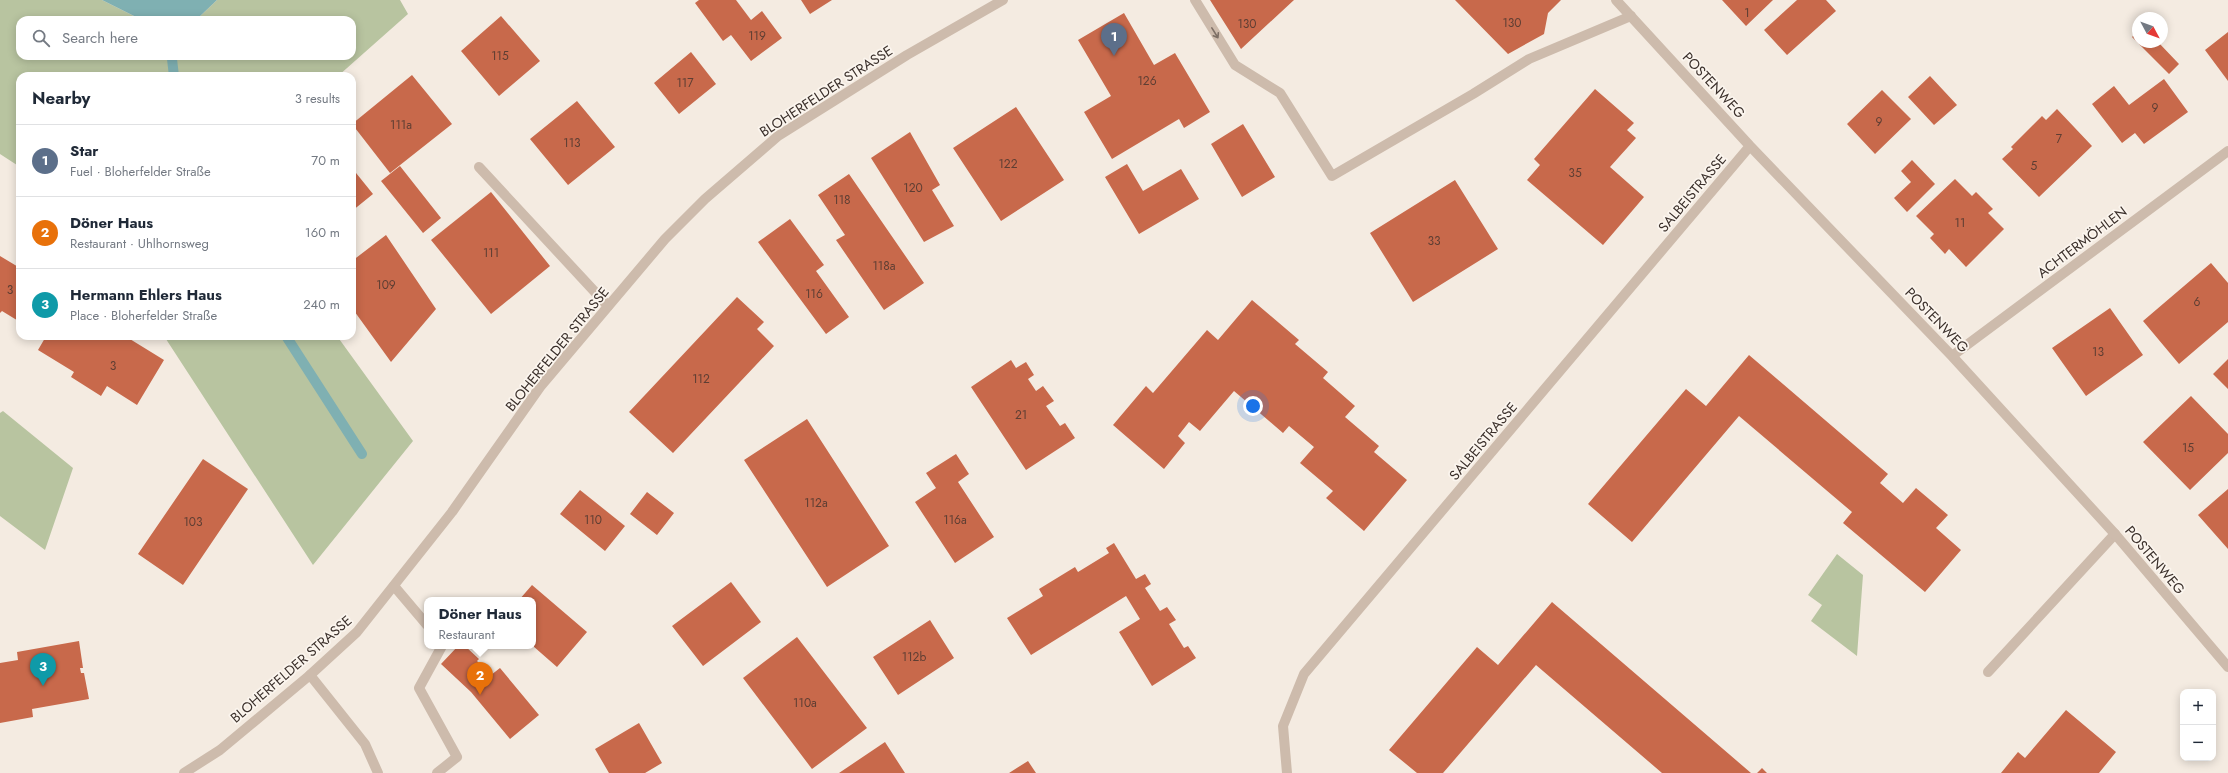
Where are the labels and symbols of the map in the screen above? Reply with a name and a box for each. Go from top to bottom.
house number: 1 [1744,4,1750,22]
north arrow [2132,12,2168,48]
house number: 130 [1502,14,1522,32]
house number: 130 [1237,15,1257,33]
pin: 1 [1101,23,1127,56]
house number: 119 [748,27,766,45]
one-way arrow [1211,27,1219,38]
street label: BLOHERFELDER STRASSE [756,40,896,142]
house number: 115 [491,47,509,65]
street label: POSTENWEG [1678,48,1750,123]
house number: 126 [1137,72,1157,90]
house number: 117 [676,74,694,92]
house number: 9 [2152,99,2159,117]
house number: 9 [1876,113,1883,131]
house number: 111a [390,116,412,134]
house number: 7 [2056,130,2063,148]
house number: 113 [563,134,581,152]
street label: SALBEISTRASSE [1653,150,1731,236]
house number: 122 [998,155,1018,173]
house number: 5 [2031,157,2038,175]
house number: 35 [1568,164,1582,182]
house number: 120 [903,179,923,197]
house number: 118 [833,191,851,209]
street label: ACHTERMÖHLEN [2033,202,2131,282]
house number: 11 [1955,214,1965,232]
house number: 33 [1427,232,1441,250]
house number: 111 [483,244,499,262]
house number: 118a [872,257,896,275]
house number: 109 [376,276,396,294]
house number: 3 [7,281,14,299]
street label: BLOHERFELDER STRASSE [500,283,614,415]
street label: POSTENWEG [1901,283,1973,357]
house number: 116 [805,285,823,303]
house number: 6 [2194,293,2201,311]
house number: 13 [2092,343,2104,361]
house number: 3 [110,357,117,375]
house number: 112 [692,370,710,388]
your location [1243,396,1263,416]
street label: SALBEISTRASSE [1444,398,1522,484]
house number: 21 [1015,406,1027,424]
house number: 15 [2182,439,2194,457]
house number: 112a [804,494,828,512]
house number: 110 [584,511,602,529]
house number: 116a [943,511,967,529]
house number: 103 [183,513,203,531]
street label: POSTENWEG [2120,521,2190,599]
street label: BLOHERFELDER STRASSE [226,611,356,727]
house number: 112b [902,648,926,666]
pin: 3 [30,653,56,686]
pin: 2 [467,662,493,695]
house number: 110a [793,694,817,712]

